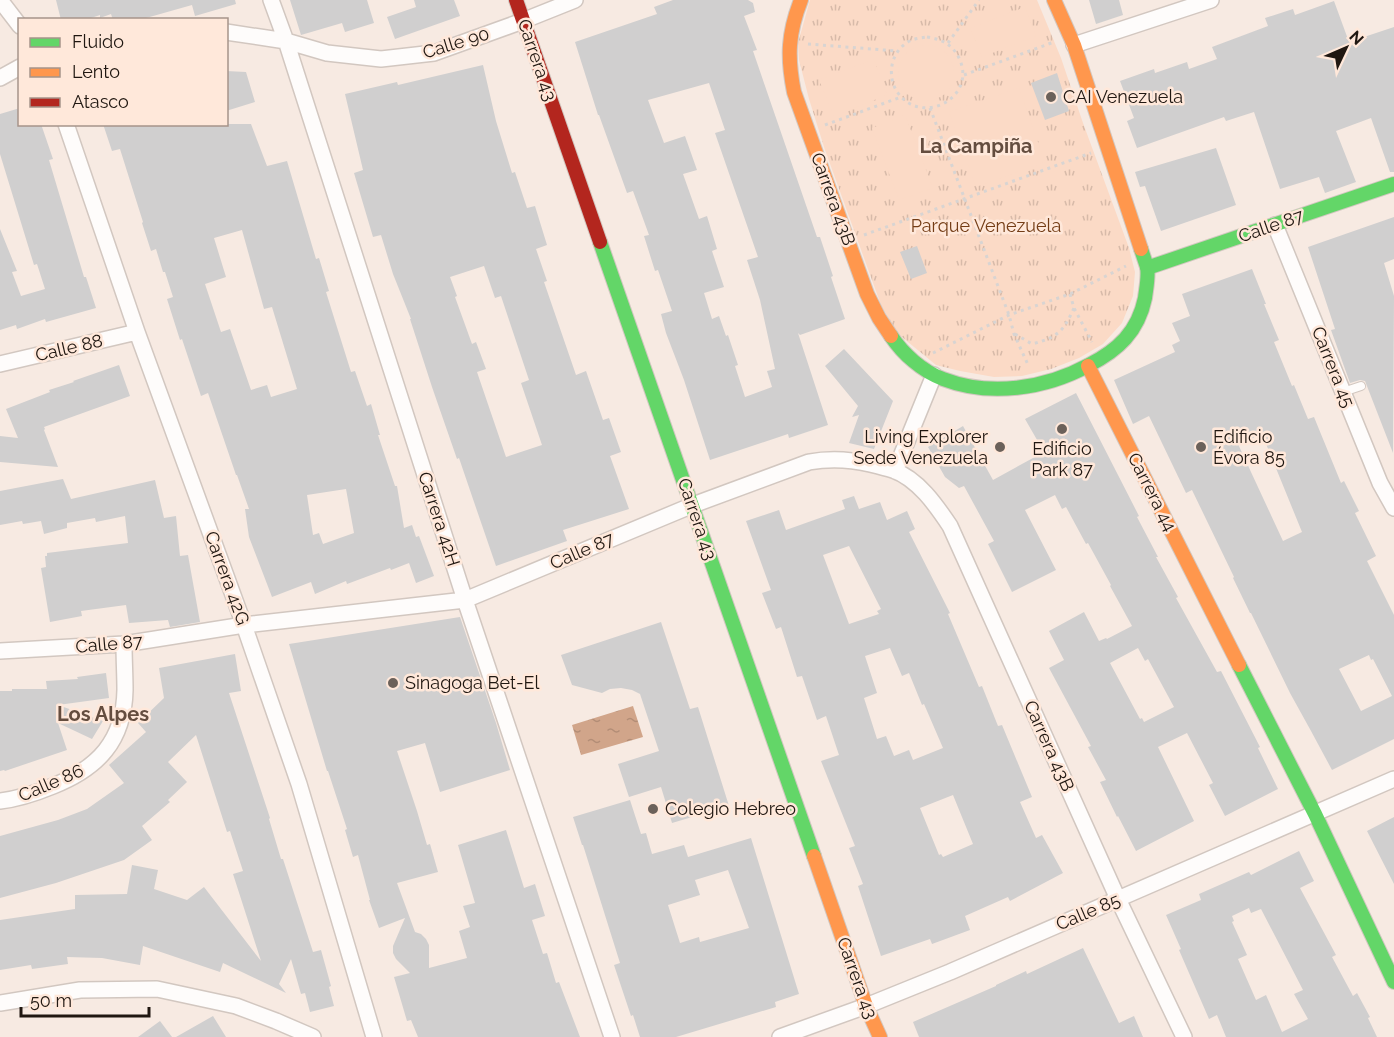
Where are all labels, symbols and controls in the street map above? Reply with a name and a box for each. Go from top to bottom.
street label: Carrera 43 [514,16,561,104]
legend [18,18,228,126]
north arrow [1316,18,1376,78]
street label: Calle 90 [420,22,492,63]
text: N [1345,27,1368,49]
text: Fluido [72,31,124,52]
text: Lento [72,61,120,82]
place label: CAI Venezuela [1063,86,1183,107]
marker: CAI Venezuela [1044,90,1058,104]
text: Atasco [72,91,129,112]
district label: La Campiña [919,134,1033,158]
street label: Carrera 43B [807,150,860,248]
street label: Calle 87 [1236,205,1306,246]
park label: Parque Venezuela [911,215,1061,236]
street label: Carrera 45 [1308,323,1359,411]
street label: Calle 88 [33,330,105,365]
marker: Edificio Park 87 [1055,422,1069,436]
place label: Living Explorer Sede Venezuela [853,426,989,468]
place label: Edificio Évora 85 [1213,426,1285,468]
place label: Edificio Park 87 [1031,438,1093,480]
marker: Living Explorer Sede Venezuela [993,440,1007,454]
marker: Edificio Évora 85 [1194,440,1208,454]
street label: Carrera 44 [1124,449,1181,535]
street label: Carrera 42H [414,469,465,569]
street label: Carrera 43 [674,475,721,563]
street label: Carrera 42G [201,528,254,627]
street label: Calle 87 [547,528,617,573]
street label: Calle 87 [74,630,144,657]
place label: Sinagoga Bet-El [405,672,540,693]
marker: Sinagoga Bet-El [386,676,400,690]
street label: Carrera 43B [1020,697,1079,794]
district label: Los Alpes [57,702,149,726]
street label: Calle 86 [15,759,87,806]
place label: Colegio Hebreo [665,798,796,819]
marker: Colegio Hebreo [646,802,660,816]
street label: Calle 85 [1053,889,1123,934]
street label: Carrera 43 [833,934,882,1021]
scale bar [21,980,148,1018]
text: 50 m [30,990,72,1011]

